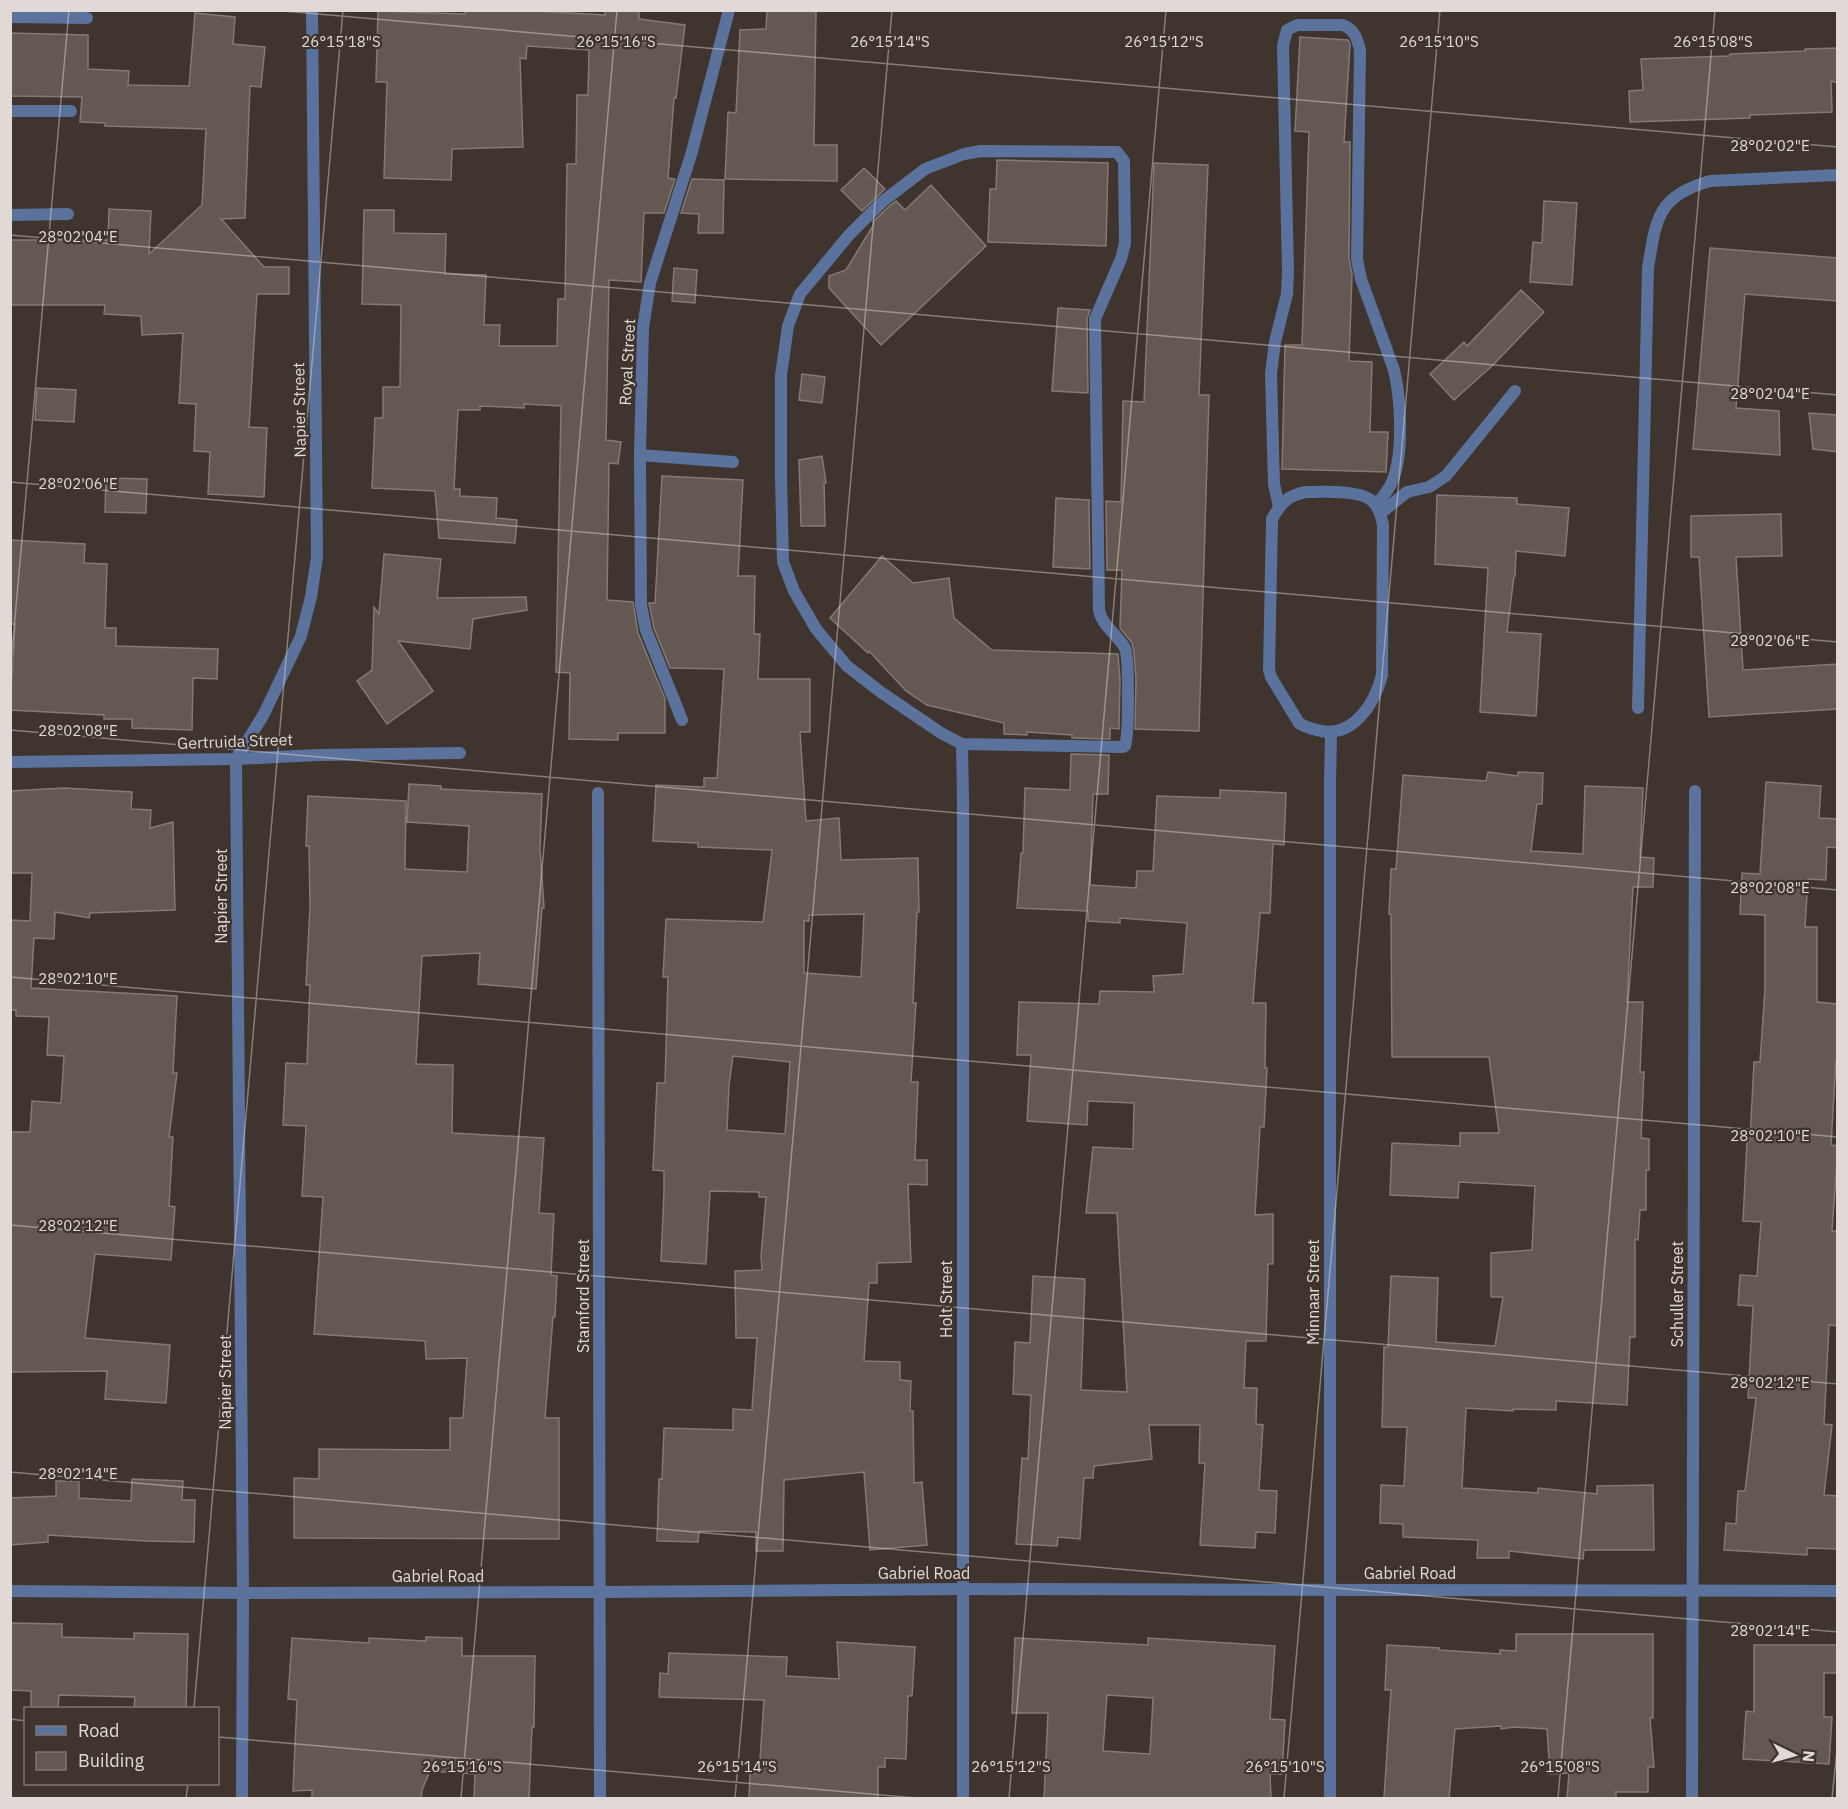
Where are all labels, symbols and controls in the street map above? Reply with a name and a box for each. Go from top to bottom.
text: 26°15'18"S [301,32,381,51]
text: 26°15'16"S [576,32,656,51]
text: 26°15'14"S [850,32,930,51]
text: 26°15'12"S [1124,32,1204,51]
text: 26°15'10"S [1399,32,1479,51]
text: 26°15'08"S [1673,32,1753,51]
text: 28°02'02"E [1730,136,1810,155]
text: 28°02'04"E [38,227,118,246]
street label: Royal Street [615,318,639,406]
street label: Napier Street [288,362,310,458]
text: 28°02'04"E [1730,384,1810,403]
text: 28°02'06"E [38,474,118,493]
text: 28°02'06"E [1730,631,1810,650]
text: 28°02'08"E [38,721,118,740]
street label: Gertruida Street [177,729,293,753]
street label: Napier Street [211,848,231,944]
text: 28°02'08"E [1730,878,1810,897]
text: 28°02'10"E [38,969,118,988]
text: 28°02'10"E [1730,1126,1810,1145]
text: 28°02'12"E [38,1216,118,1235]
street label: Stamford Street [573,1239,593,1353]
street label: Minnaar Street [1303,1239,1323,1345]
street label: Schuller Street [1667,1241,1687,1347]
street label: Holt Street [936,1260,956,1338]
street label: Napier Street [215,1334,235,1430]
text: 28°02'12"E [1730,1373,1810,1392]
text: 28°02'14"E [38,1464,118,1483]
street label: Gabriel Road [878,1563,970,1583]
street label: Gabriel Road [1364,1563,1456,1583]
street label: Gabriel Road [392,1566,484,1586]
text: 28°02'14"E [1730,1621,1810,1640]
legend [24,1707,219,1785]
text: Road [78,1719,119,1742]
north arrow [1764,1725,1824,1785]
text: Building [78,1749,145,1772]
text: N [1798,1750,1819,1763]
text: 26°15'16"S [422,1757,502,1776]
text: 26°15'14"S [697,1757,777,1776]
text: 26°15'12"S [971,1757,1051,1776]
text: 26°15'10"S [1245,1757,1325,1776]
text: 26°15'08"S [1520,1757,1600,1776]

